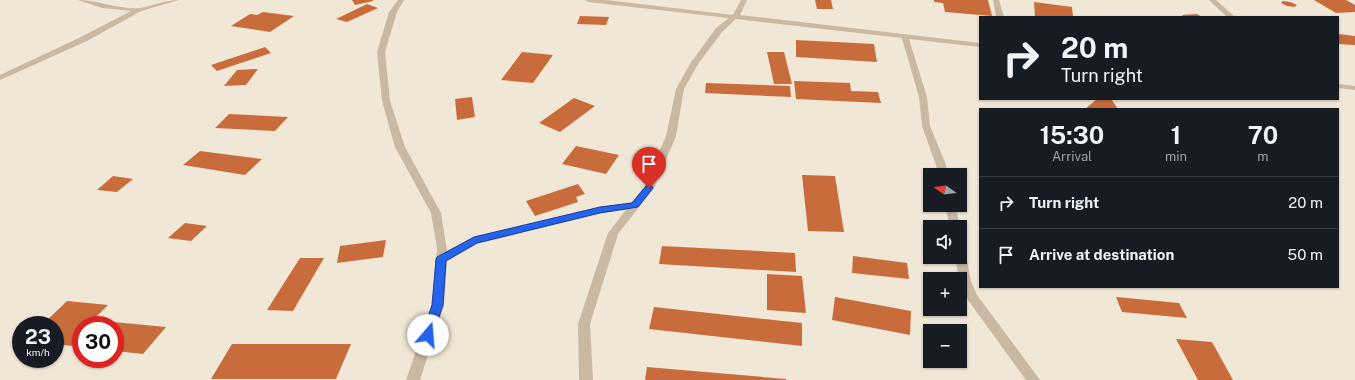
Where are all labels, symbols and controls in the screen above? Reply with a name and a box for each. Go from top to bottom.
text: 20 m [1061,31,1128,64]
icon: right [995,32,1047,84]
text: Turn right [1061,65,1143,86]
text: 15:30 [1040,121,1104,149]
text: 1 [1171,121,1181,149]
text: 70 [1248,121,1278,149]
pin [632,147,666,188]
text: Arrival [1052,149,1092,164]
text: min [1165,149,1187,164]
text: m [1257,149,1269,164]
icon: arrive [638,153,660,175]
north arrow [923,168,967,212]
map controls [923,168,967,368]
icon: right [995,192,1017,214]
text: Turn right [1029,194,1099,211]
text: 20 m [1288,194,1323,211]
button: sound [923,220,967,264]
icon: arrive [995,244,1017,266]
text: Arrive at destination [1029,246,1174,263]
text: 50 m [1288,246,1323,263]
button: + [923,272,967,316]
position arrow [407,314,449,356]
speed limit sign: 30 [72,316,124,368]
button: − [923,324,967,368]
text: 23 [25,325,51,349]
text: km/h [26,346,50,358]

